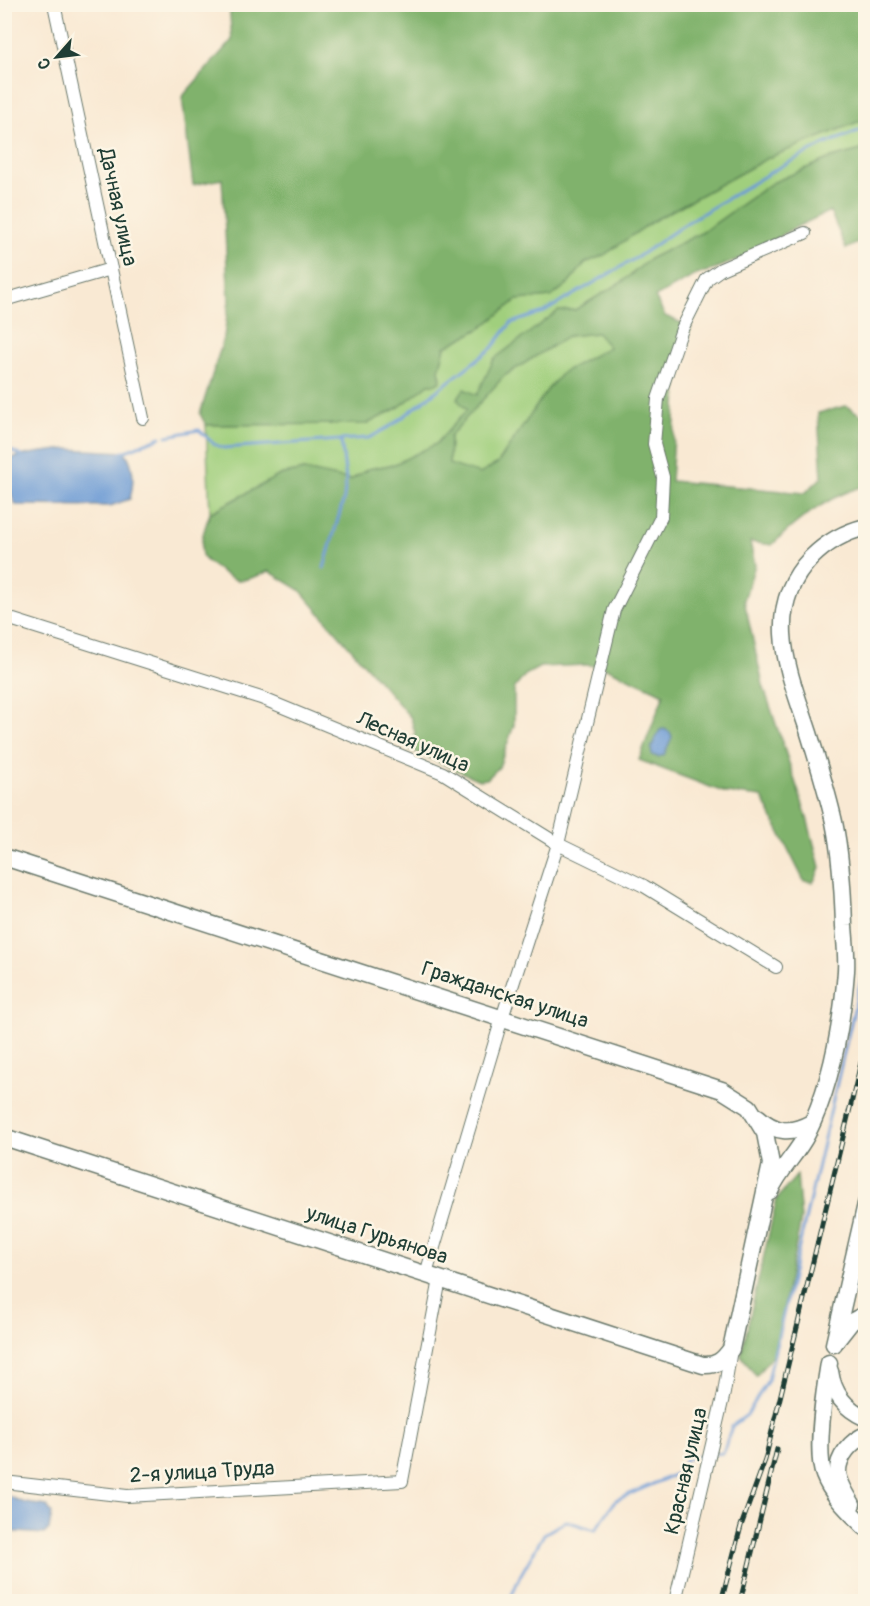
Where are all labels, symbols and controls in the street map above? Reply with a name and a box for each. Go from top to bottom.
north arrow [27,27,87,87]
text: С [33,54,56,73]
street label: Дачная улица [92,145,144,268]
street label: Лесная улица [352,705,474,779]
street label: Гражданская улица [418,955,592,1035]
street label: улица Гурьянова [302,1199,451,1271]
street label: Красная улица [658,1405,714,1537]
street label: 2-я улица Труда [129,1455,275,1489]

